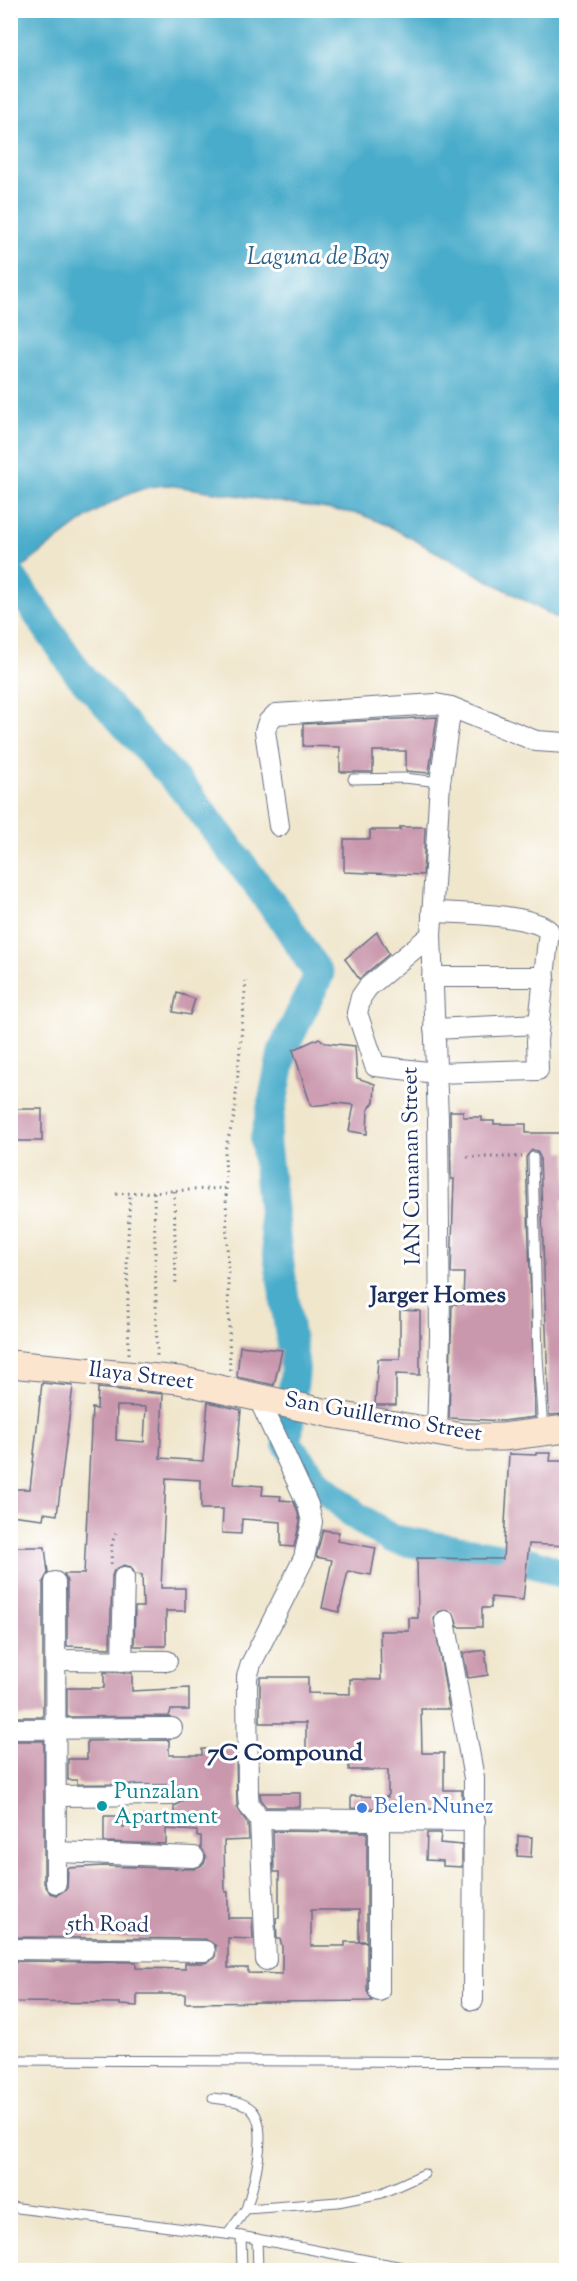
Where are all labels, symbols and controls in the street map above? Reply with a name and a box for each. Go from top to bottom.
water label: Laguna de Bay [247,241,390,275]
street label: IAN Cunanan Street [395,1066,431,1265]
district label: Jarger Homes [368,1279,506,1313]
street label: Ilaya Street [87,1355,196,1399]
street label: San Guillermo Street [282,1385,485,1451]
district label: 7C Compound [207,1737,363,1771]
place label: Punzalan Apartment [114,1777,218,1834]
place label: Belen Nunez [374,1792,493,1824]
marker: Punzalan Apartment [95,1799,109,1813]
marker: Belen Nunez [355,1801,369,1815]
street label: 5th Road [65,1909,149,1943]

